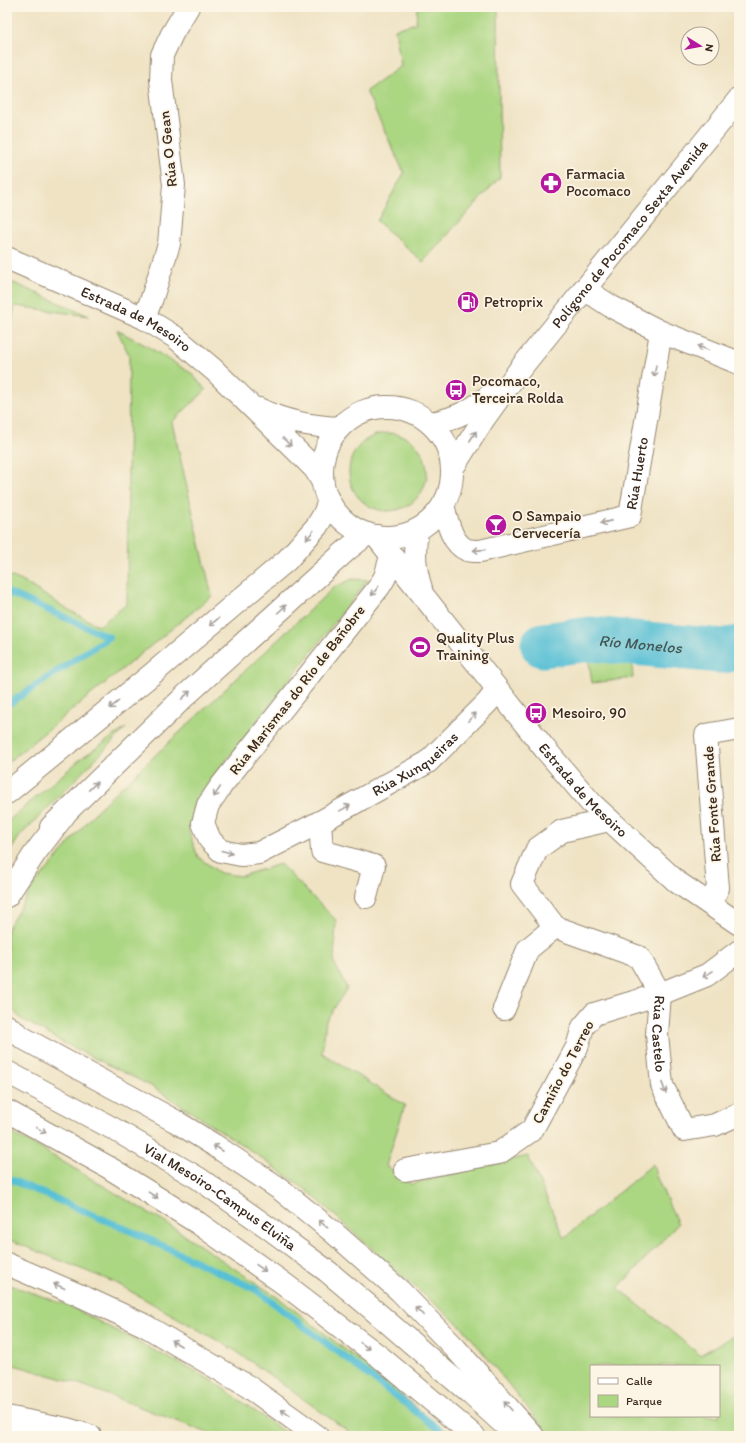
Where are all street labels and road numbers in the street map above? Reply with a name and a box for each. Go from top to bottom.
street label: Rúa O Gean [155,109,181,188]
street label: Polígono de Pocomaco Sexta Avenida [548,136,712,332]
street label: Estrada de Mesoiro [78,282,195,356]
street label: Rúa Huerto [622,436,652,511]
street label: Rúa Marismas do Río de Bañobre [225,602,369,778]
street label: Rúa Xunqueiras [369,728,462,800]
street label: Estrada de Mesoiro [535,739,631,841]
street label: Rúa Fonte Grande [699,745,725,863]
street label: Rúa Castelo [648,995,670,1073]
street label: Camiño do Terreo [528,1017,598,1127]
street label: Vial Mesoiro-Campus Elviña [140,1139,300,1254]

